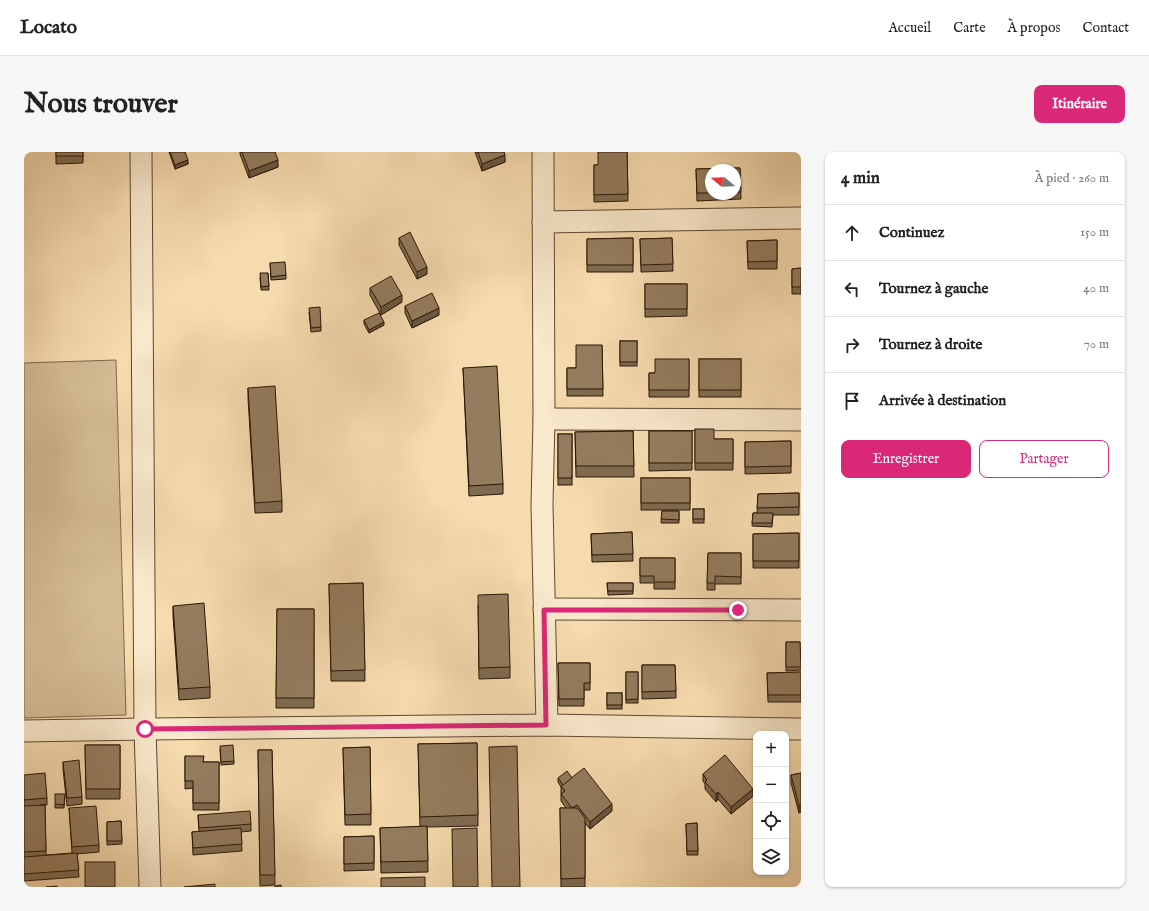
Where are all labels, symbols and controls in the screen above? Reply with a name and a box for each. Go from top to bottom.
text: Locato [20,16,77,40]
text: Accueil [888,19,931,37]
text: Carte [953,19,986,37]
text: À propos [1008,19,1060,37]
text: Contact [1082,19,1129,37]
button: Itinéraire [1034,85,1125,123]
text: Nous trouver [24,87,178,122]
north arrow [705,164,741,200]
text: 4 min [841,168,880,189]
text: À pied · 260 m [1035,170,1109,187]
icon: ahead [841,222,863,244]
text: Continuez [879,223,944,242]
text: 150 m [1080,224,1109,241]
icon: left [841,278,863,300]
text: Tournez à gauche [879,279,988,298]
text: 40 m [1083,280,1109,297]
icon: right [841,334,863,356]
text: Tournez à droite [879,335,982,354]
text: 70 m [1084,336,1109,353]
icon: arrive [841,390,863,412]
text: Arrivée à destination [879,391,1006,410]
button: Enregistrer [841,440,971,478]
button: Partager [979,440,1109,478]
route end [729,601,747,619]
route start [136,720,154,738]
map controls [753,731,789,875]
button: + [753,731,789,767]
button: − [753,767,789,803]
button: locate [753,803,789,839]
button: layers [753,839,789,875]

